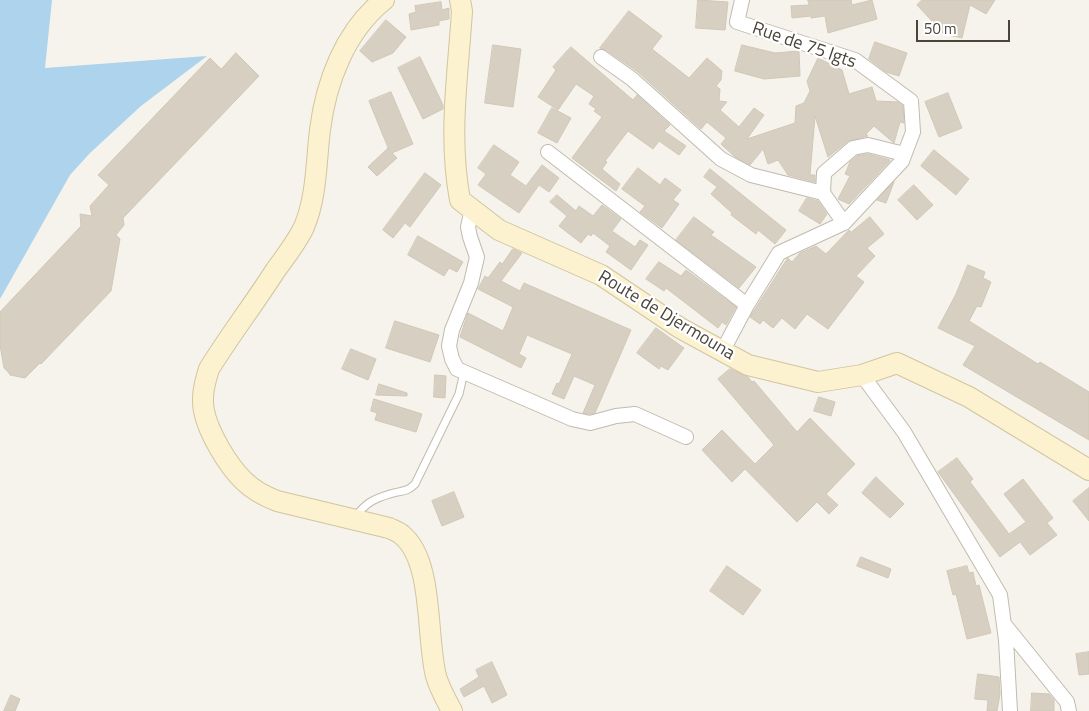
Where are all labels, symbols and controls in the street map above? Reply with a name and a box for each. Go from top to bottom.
scale bar [919,10,1013,42]
text: 50 m [924,17,957,40]
street label: Rue de 75 lgts [749,18,859,74]
street label: Route de Djermouna [594,267,738,365]

